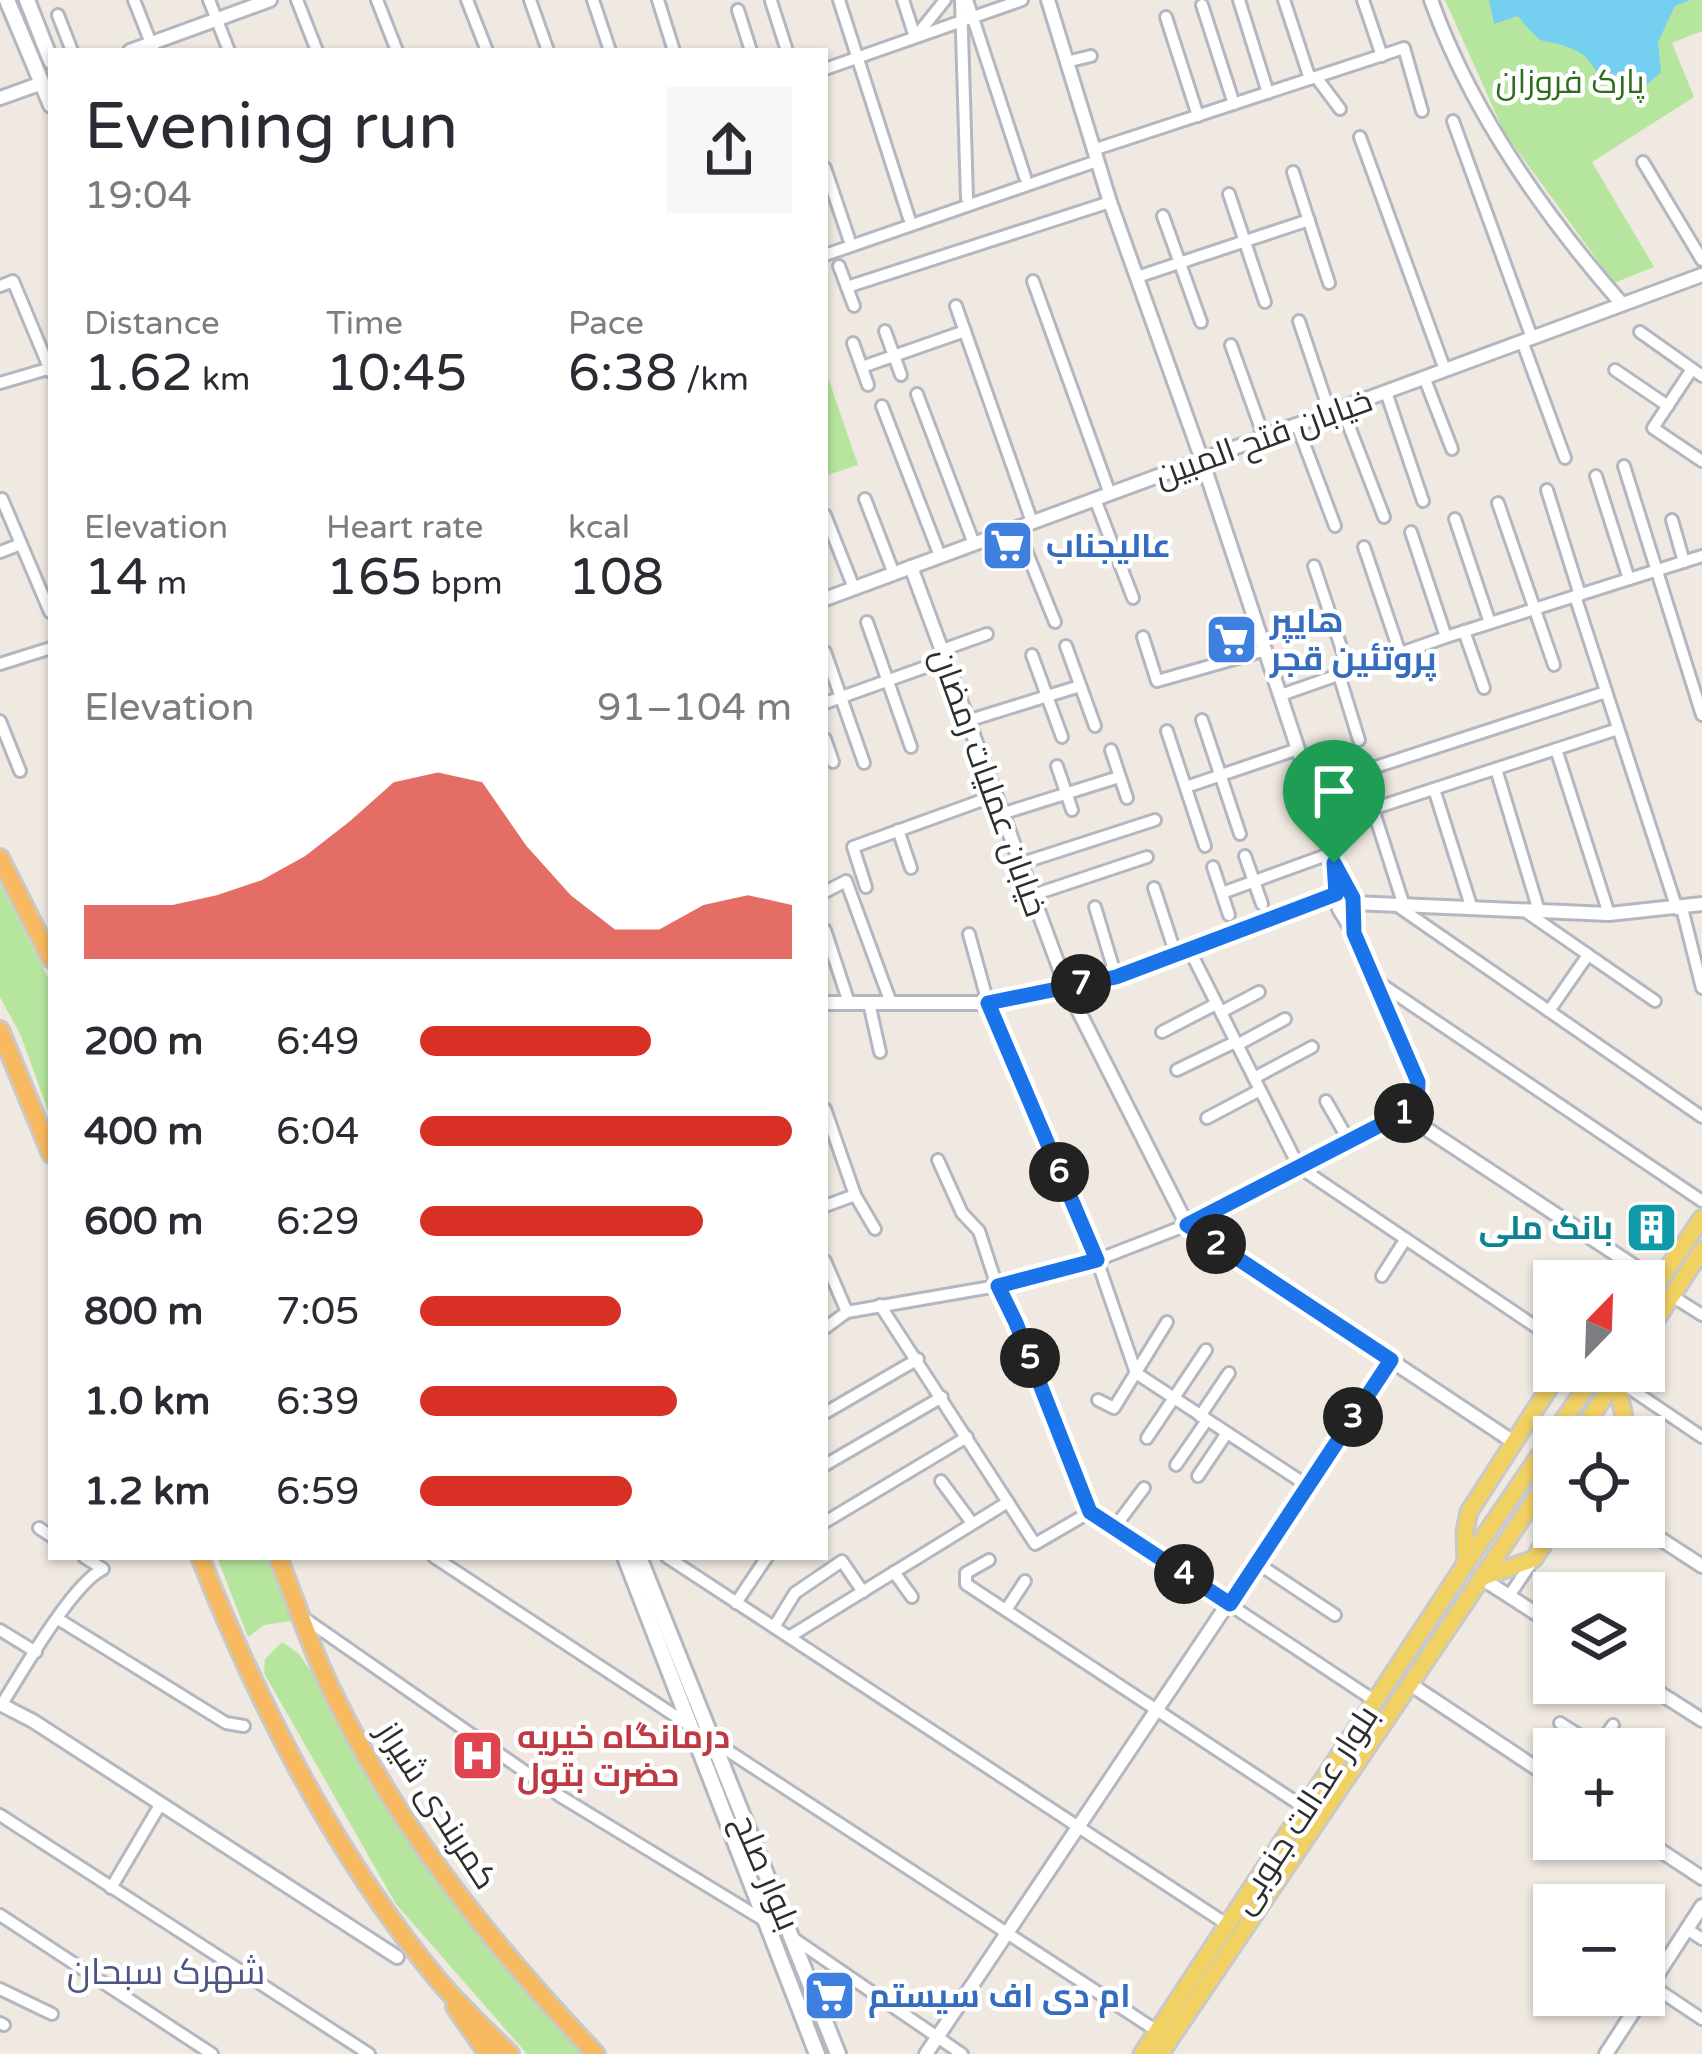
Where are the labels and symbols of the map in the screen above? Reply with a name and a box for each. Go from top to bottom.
park label: پارک فروزان [1495,63,1645,103]
street label: خیابان فتح المبین [1149,381,1378,498]
supermarket icon: عالیجناب [979,517,1035,573]
place label: عالیجناب [1046,527,1171,566]
place label: هایپر پروتئین قجر [1269,602,1437,682]
supermarket icon: هایپر پروتئین قجر [1203,611,1259,667]
street label: خیابان عملیات رمضان [922,643,1055,922]
pin [1283,740,1385,863]
pin: 7 [1051,954,1111,1014]
pin: 1 [1374,1083,1434,1143]
pin: 6 [1029,1142,1089,1202]
building icon: بانک ملی [1624,1199,1680,1255]
place label: بانک ملی [1479,1209,1613,1248]
pin: 2 [1186,1214,1246,1274]
north arrow [1533,1260,1665,1392]
pin: 5 [1000,1328,1060,1388]
pin: 3 [1323,1387,1383,1447]
pin: 4 [1154,1544,1214,1604]
street label: بلوار عدالت جنوبی [1224,1699,1387,1921]
street label: کمربندی شیراز [367,1713,505,1897]
place label: درمانگاه خیریه حضرت بتول [517,1718,730,1795]
hospital icon: درمانگاه خیریه حضرت بتول [450,1727,506,1783]
street label: بلوار صلح [722,1809,807,1937]
district label: شهرک سبحان [67,1951,265,1994]
supermarket icon: ام دی اف سیستم [801,1967,857,2023]
place label: ام دی اف سیستم [868,1977,1131,2018]

